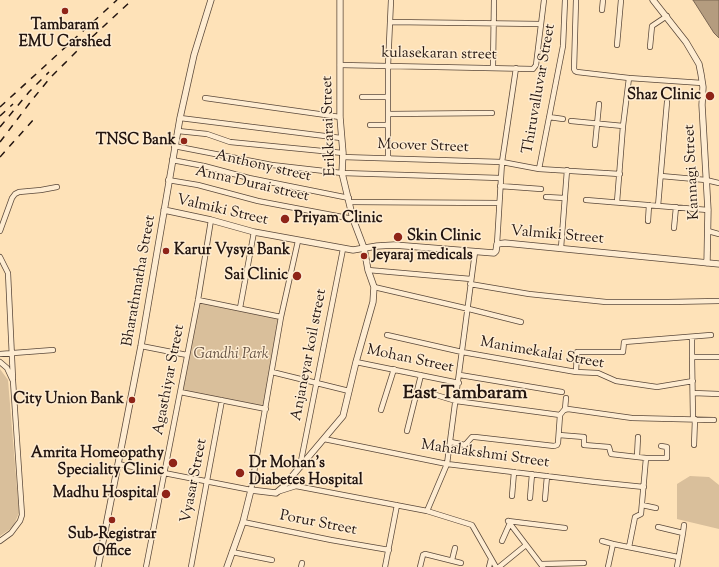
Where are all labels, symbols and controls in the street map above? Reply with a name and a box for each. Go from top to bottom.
marker: Tambaram EMU Carshed [60,6,70,16]
place label: Tambaram EMU Carshed [19,17,111,52]
street label: Thiruvalluvar Street [520,23,560,155]
street label: kulasekaran street [381,45,497,65]
street label: Erikkarai Street [319,75,341,177]
place label: Shaz Clinic [627,87,701,105]
marker: Shaz Clinic [704,90,716,102]
street label: Kannagi Street [682,124,704,220]
place label: TNSC Bank [96,132,176,150]
marker: TNSC Bank [179,136,189,146]
street label: Moover Street [377,136,469,158]
street label: Anthony street [213,147,313,187]
street label: Anna Durai street [193,163,311,207]
street label: Valmiki Street [174,192,270,230]
place label: Priyam Clinic [294,210,382,228]
marker: Priyam Clinic [279,213,291,225]
street label: Bharathmatha Street [120,214,160,348]
street label: Valmiki Street [510,223,604,249]
place label: Skin Clinic [407,228,481,246]
marker: Skin Clinic [392,231,404,243]
place label: Karur Vysya Bank [174,242,290,260]
marker: Karur Vysya Bank [161,246,171,256]
place label: Jeyaraj medicals [372,247,473,265]
marker: Jeyaraj medicals [359,251,369,261]
place label: Sai Clinic [224,267,288,285]
marker: Sai Clinic [291,270,303,282]
street label: Anjaneyar koil street [288,288,332,422]
street label: Agasthiyar Street [150,323,190,437]
street label: Manimekalai Street [479,334,605,374]
street label: Mohan Street [365,342,455,378]
park label: Gandhi Park [193,346,269,364]
district label: East Tambaram [403,384,527,406]
place label: City Union Bank [13,391,124,409]
marker: City Union Bank [127,395,137,405]
street label: Vyasar Street [178,437,212,525]
street label: Mahalakshmi Street [420,437,550,473]
place label: Amrita Homeopathy Speciality Clinic [31,445,164,480]
place label: Dr Mohan's Diabetes Hospital [249,455,363,490]
marker: Amrita Homeopathy Speciality Clinic [167,457,179,469]
marker: Dr Mohan's Diabetes Hospital [234,467,246,479]
place label: Madhu Hospital [53,485,157,503]
marker: Madhu Hospital [160,488,172,500]
street label: Porur Street [278,508,358,540]
marker: Sub-Registrar Office [107,515,117,525]
place label: Sub-Registrar Office [68,526,156,561]

